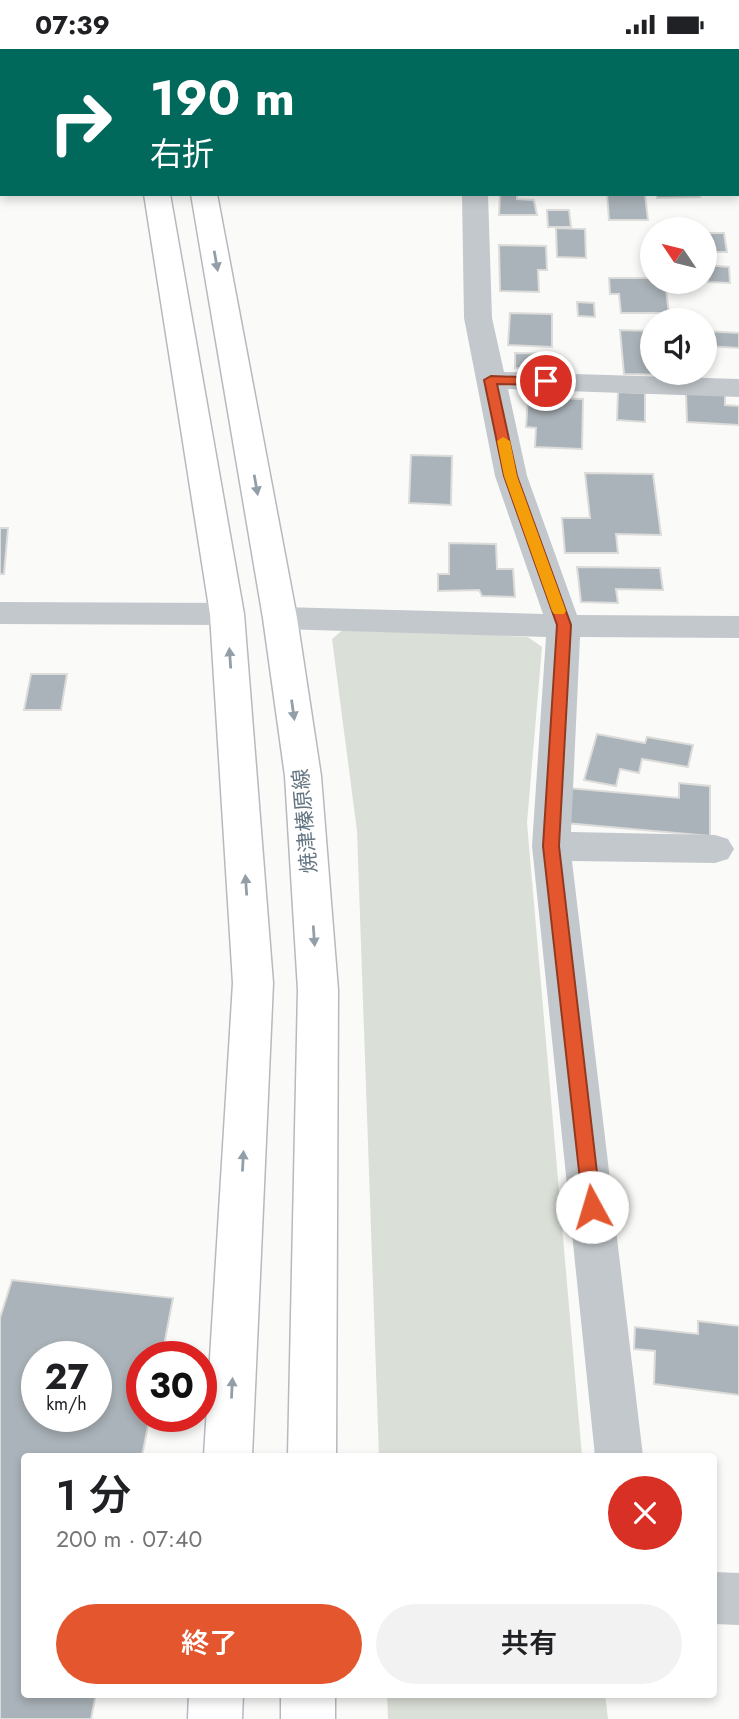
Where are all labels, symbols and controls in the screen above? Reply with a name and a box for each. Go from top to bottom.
text: 07:39 [35,6,110,44]
text: 190 m [150,63,295,133]
icon: right [35,77,126,168]
text: 右折 [150,131,214,177]
north arrow [640,217,718,294]
map controls [640,217,717,385]
one-way arrow [211,250,222,272]
button: sound [640,308,717,385]
pin [516,351,576,411]
icon: arrive [527,362,565,400]
one-way arrow [251,474,262,496]
one-way arrow [224,646,235,668]
one-way arrow [288,699,299,721]
street label: 焼津榛原線 [285,767,325,875]
one-way arrow [240,873,251,895]
one-way arrow [309,925,320,947]
one-way arrow [238,1149,249,1171]
position arrow [555,1170,629,1244]
speed limit sign: 30 [126,1341,217,1432]
text: 27 [44,1352,89,1402]
one-way arrow [227,1377,238,1399]
text: km/h [46,1391,87,1417]
text: 1 分 [56,1465,131,1526]
button: close [608,1476,682,1550]
text: 200 m · 07:40 [56,1522,202,1556]
button: 終了 [56,1604,362,1684]
button: 共有 [376,1604,682,1684]

